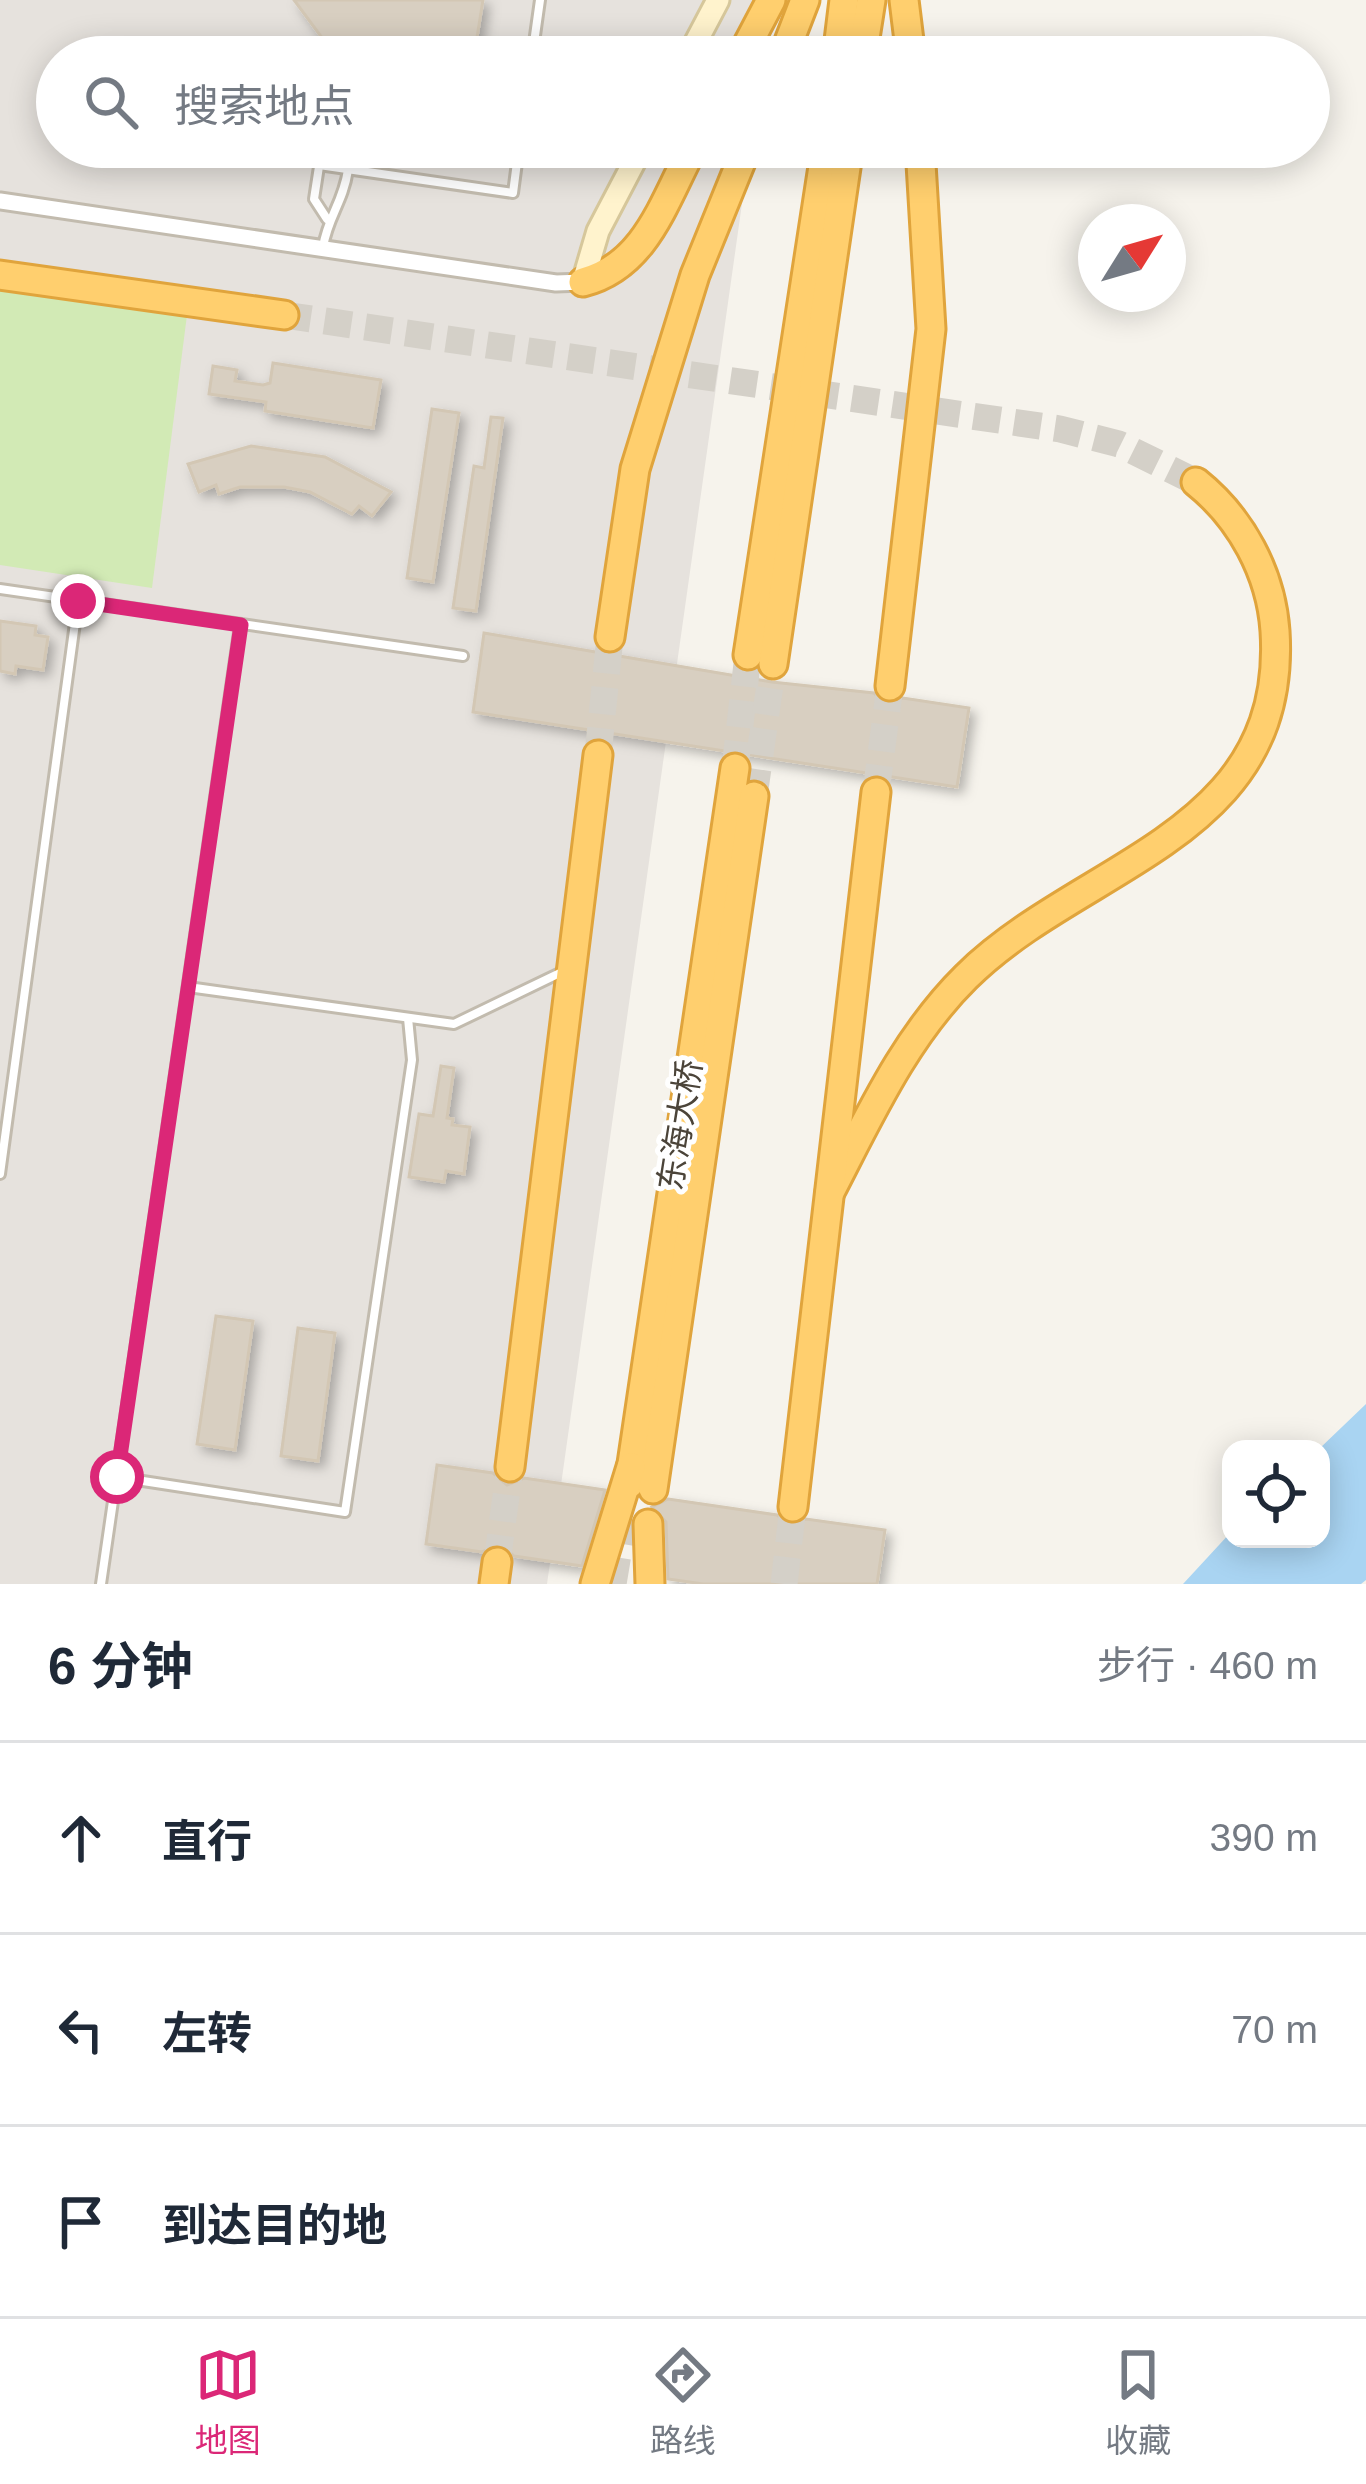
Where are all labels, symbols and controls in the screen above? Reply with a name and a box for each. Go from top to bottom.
search box [36,36,1330,168]
icon: search [78,69,144,135]
text: 搜索地点 [174,81,354,132]
north arrow [1078,204,1186,312]
route end [51,574,105,628]
street label: 东海大桥 [651,1057,709,1193]
map controls [1222,1440,1330,1548]
button: locate [1222,1440,1330,1548]
route start [90,1450,144,1504]
text: 6 分钟 [48,1638,193,1695]
text: 步行 · 460 m [1097,1644,1318,1687]
icon: ahead [48,1805,114,1871]
text: 直行 [162,1816,252,1867]
text: 390 m [1210,1816,1318,1859]
icon: left [48,1997,114,2063]
text: 左转 [162,2008,252,2059]
text: 70 m [1231,2008,1318,2051]
icon: arrive [48,2189,114,2255]
text: 到达目的地 [162,2200,387,2251]
tab: 地图 [195,2342,261,2462]
tab: 路线 [650,2342,716,2462]
tab: 收藏 [1105,2342,1171,2462]

